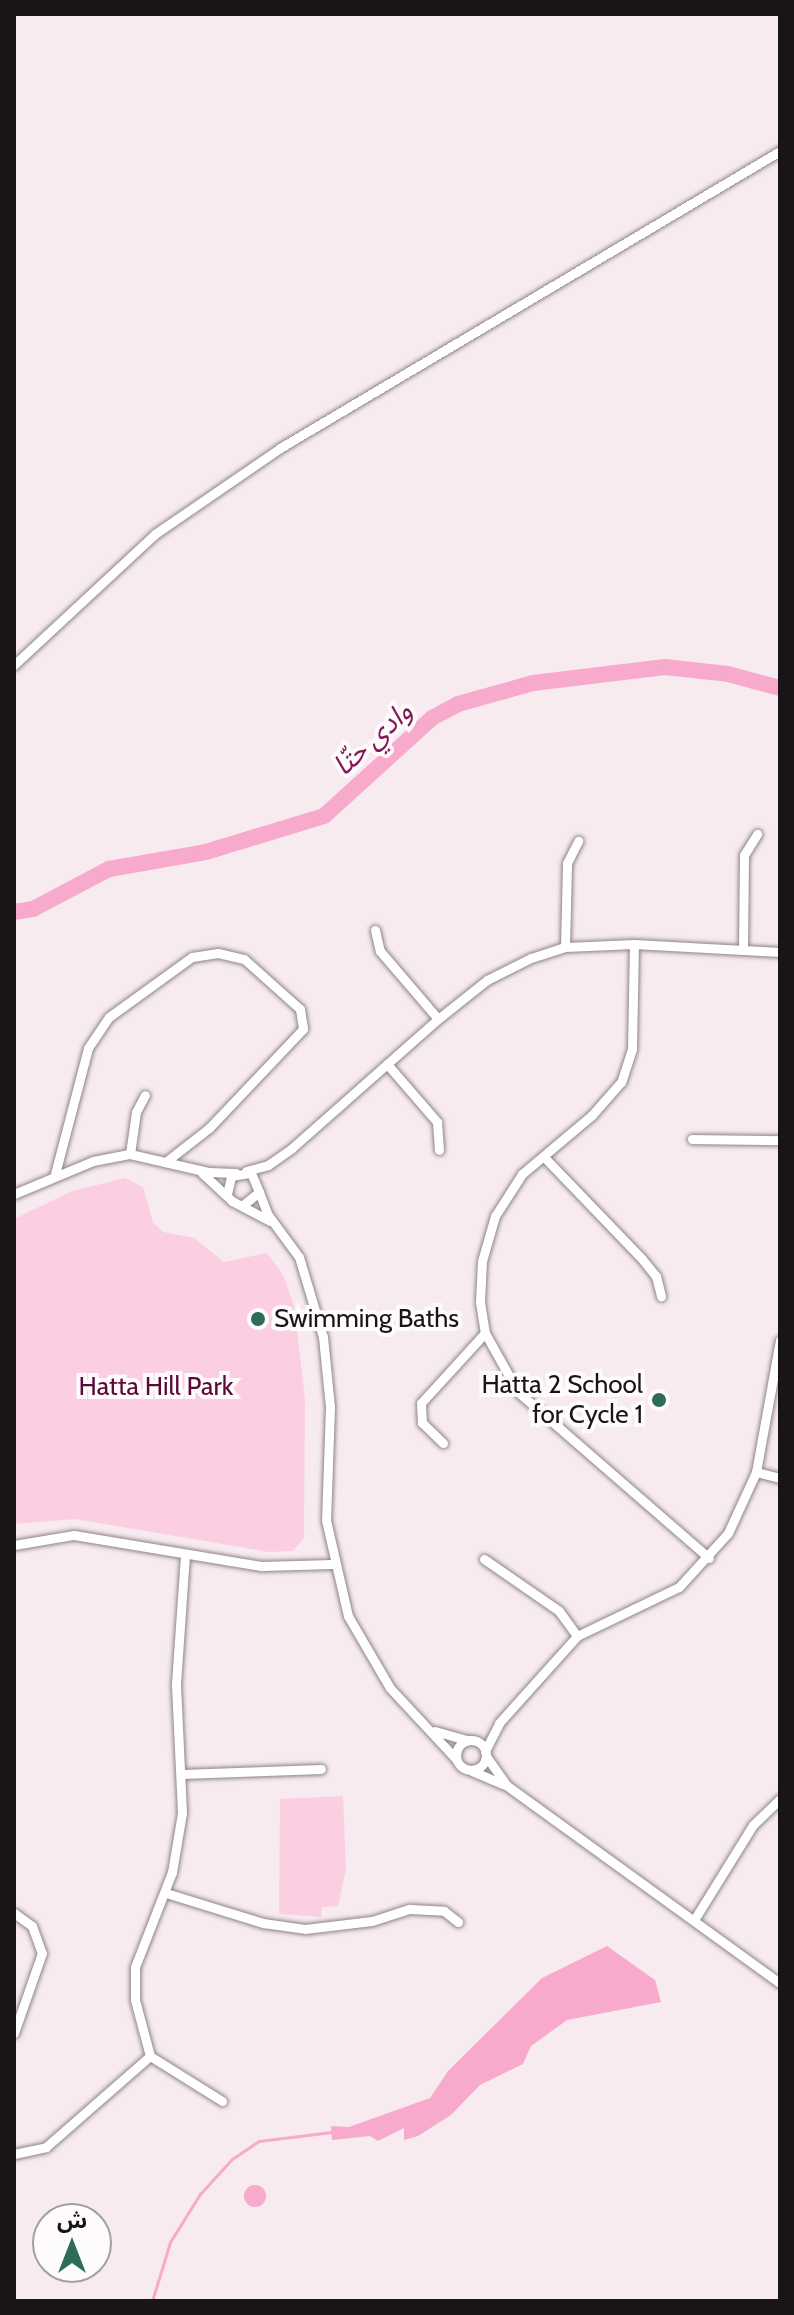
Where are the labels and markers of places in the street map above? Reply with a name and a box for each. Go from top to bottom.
place label: Swimming Baths [274,1303,459,1335]
marker: Swimming Baths [249,1310,267,1328]
place label: Hatta 2 School for Cycle 1 [482,1369,643,1430]
marker: Hatta 2 School for Cycle 1 [650,1391,668,1409]

